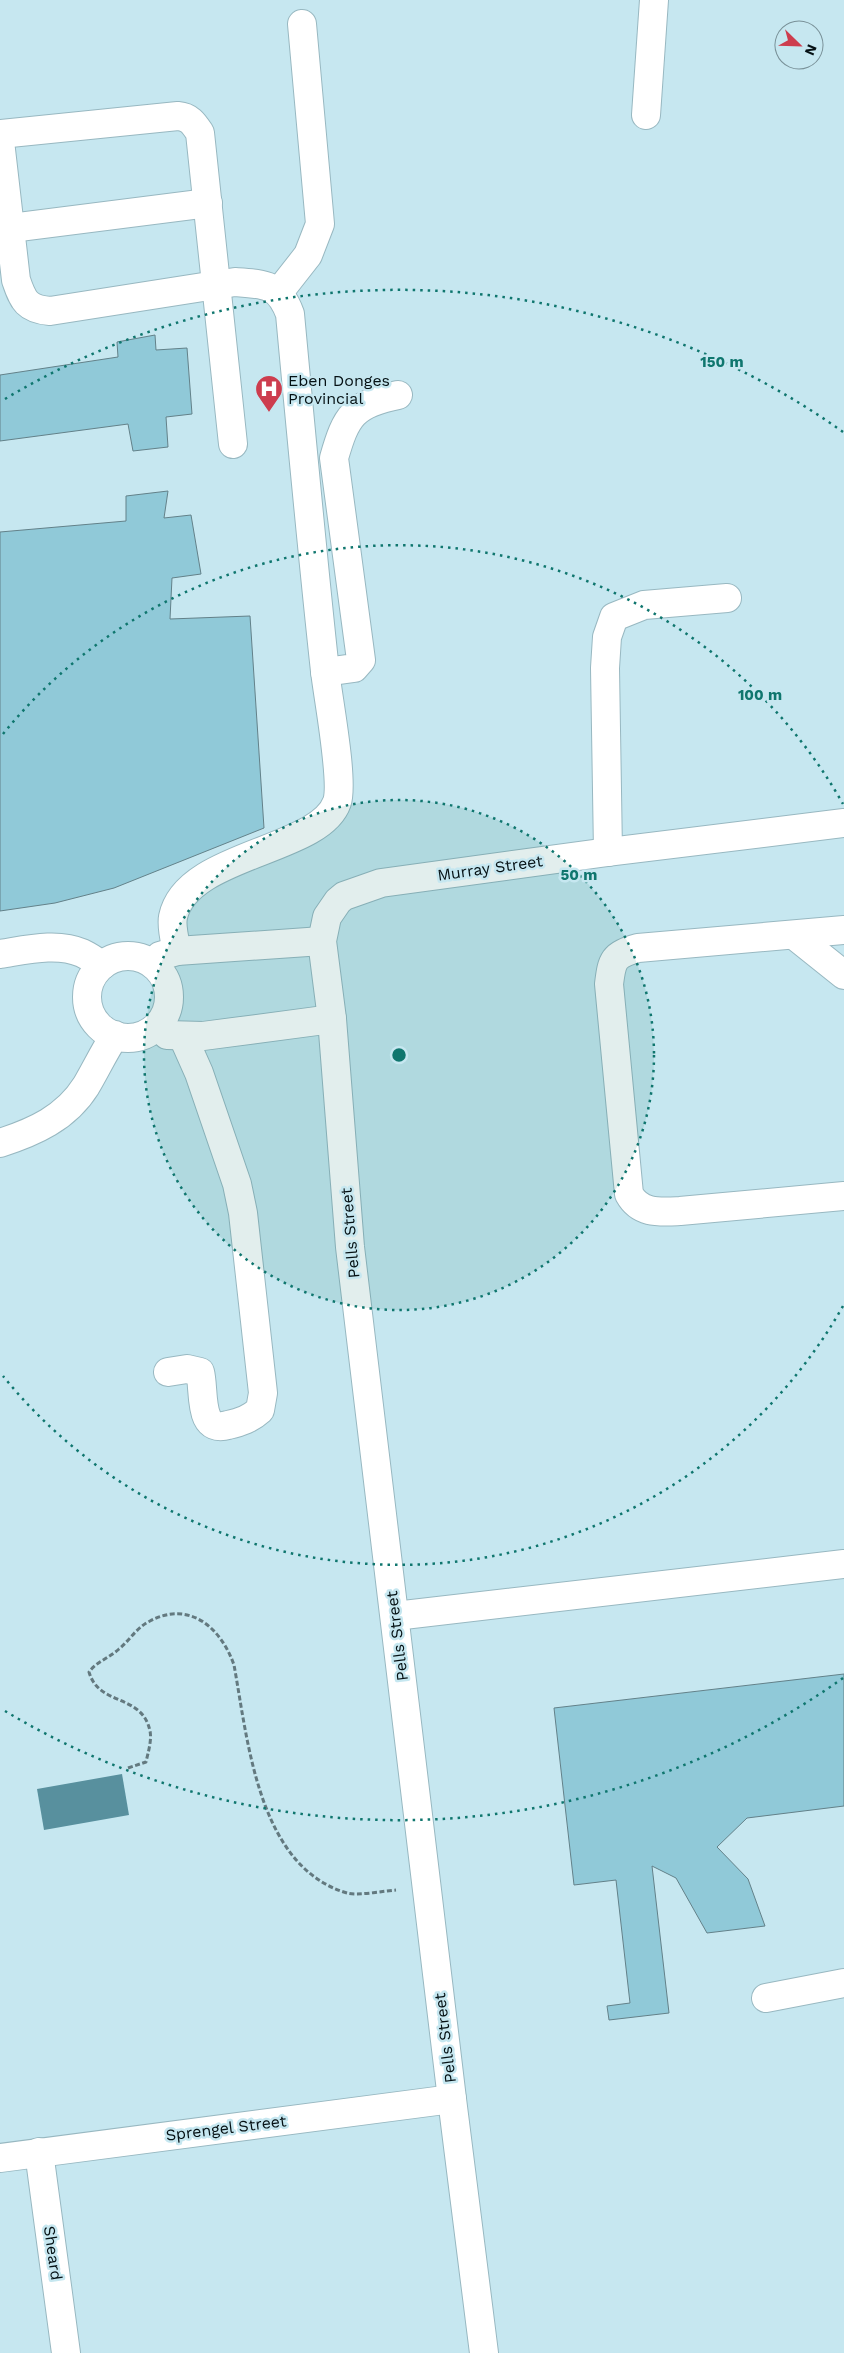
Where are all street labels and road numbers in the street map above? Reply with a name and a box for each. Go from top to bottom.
street label: Murray Street [436,851,544,885]
street label: Pells Street [337,1187,363,1279]
street label: Pells Street [382,1590,412,1682]
street label: Pells Street [430,1992,460,2084]
street label: Sprengel Street [165,2111,288,2145]
street label: Sheard [40,2225,66,2281]

